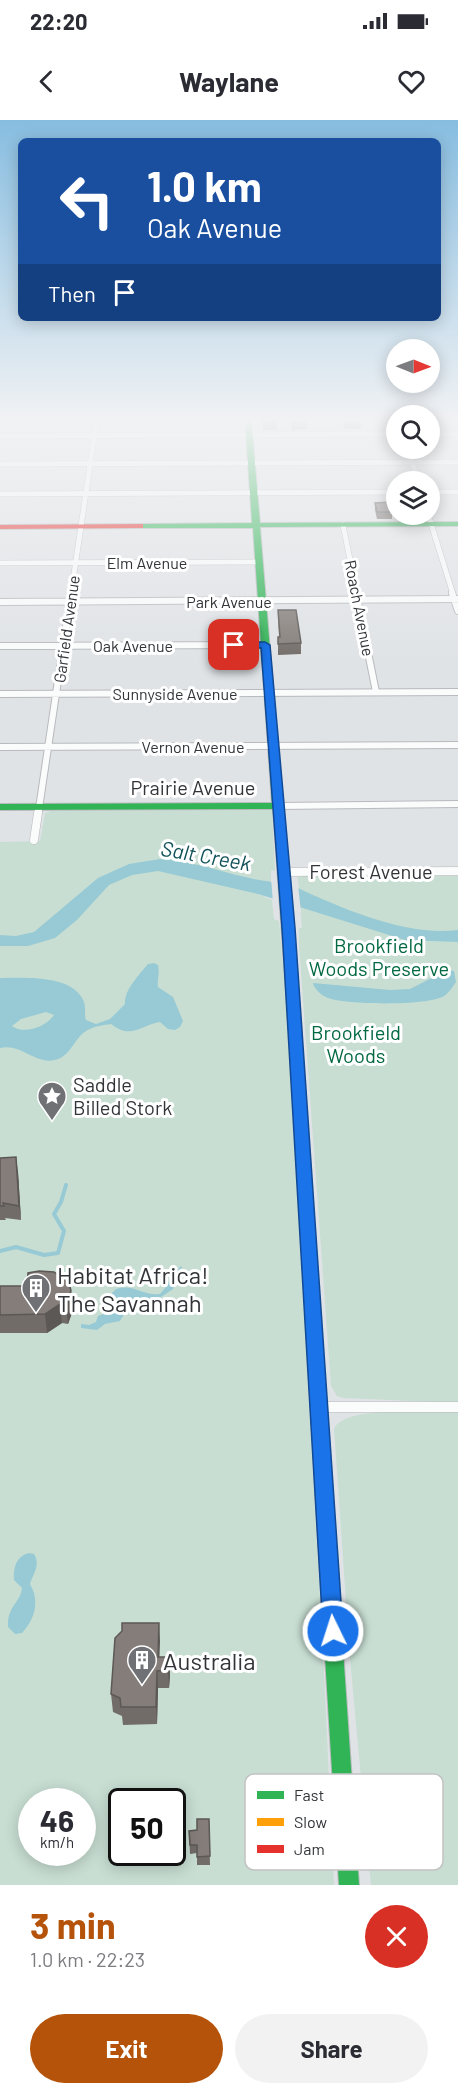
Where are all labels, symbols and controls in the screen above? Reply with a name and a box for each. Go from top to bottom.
text: 22:20 [30,8,88,34]
icon: back [30,65,63,98]
text: Waylane [179,65,279,97]
icon: heart [395,65,428,98]
text: 1.0 km [147,160,262,210]
icon: left [48,162,126,240]
text: Oak Avenue [147,211,282,243]
icon: arrive [108,276,141,309]
text: Then [48,280,96,306]
north arrow [386,339,440,393]
map controls [386,339,440,525]
button: search [386,405,440,459]
button: layers [386,471,440,525]
street label: Elm Avenue [107,553,187,572]
street label: Roach Avenue [341,558,379,658]
street label: Garfield Avenue [49,574,83,684]
street label: Park Avenue [186,592,272,611]
pin [208,619,259,670]
icon: arrive [217,628,250,661]
street label: Oak Avenue [93,636,173,655]
street label: Sunnyside Avenue [113,684,238,703]
street label: Vernon Avenue [142,737,244,756]
street label: Prairie Avenue [131,775,256,799]
water label: Salt Creek [159,835,254,875]
street label: Forest Avenue [309,859,433,883]
park label: Brookfield Woods Preserve [309,933,449,980]
park label: Brookfield Woods [311,1020,401,1067]
place label: Saddle Billed Stork [73,1072,172,1119]
place icon: Saddle Billed Stork [36,1080,68,1122]
place label: Habitat Africa! The Savannah [57,1260,209,1317]
building icon: Habitat Africa! The Savannah [20,1272,52,1314]
position arrow [301,1599,365,1663]
building icon: Australia [126,1644,158,1686]
place label: Australia [163,1646,256,1675]
legend [245,1774,443,1870]
text: Fast [294,1785,324,1804]
speed limit sign: 50 [108,1788,186,1866]
text: 46 [40,1802,74,1838]
text: Slow [294,1812,327,1831]
text: km/h [40,1833,74,1851]
text: Jam [294,1839,325,1858]
text: 3 min [30,1903,116,1946]
button: close [365,1905,428,1968]
text: 1.0 km · 22:23 [30,1947,145,1971]
button: Exit [30,2014,223,2083]
button: Share [235,2014,428,2083]

